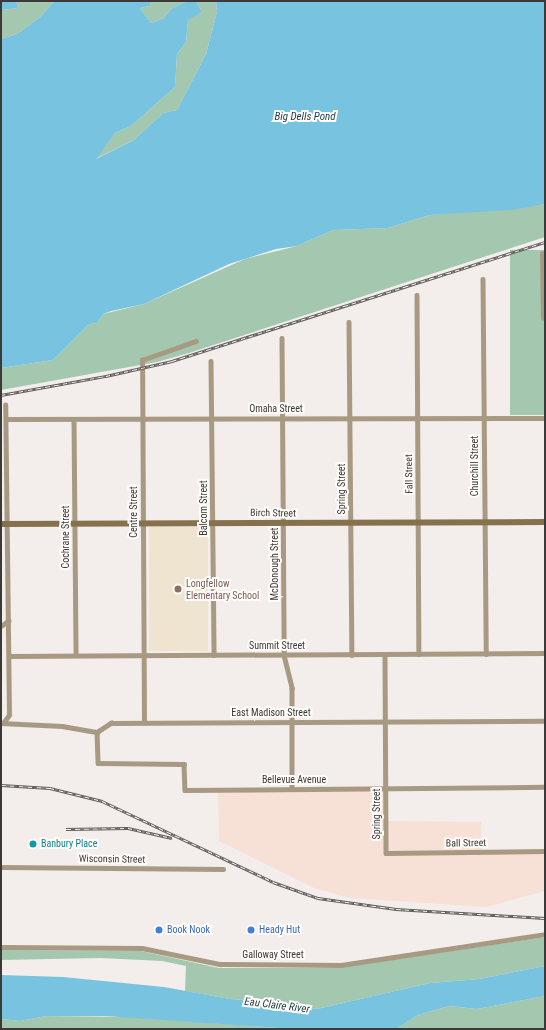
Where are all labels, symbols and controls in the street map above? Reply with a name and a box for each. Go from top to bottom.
water label: Big Dells Pond [274,110,336,124]
street label: Omaha Street [249,403,303,415]
street label: Churchill Street [469,436,481,496]
street label: Fall Street [403,454,415,494]
street label: Spring Street [336,464,348,514]
street label: Balcom Street [198,480,210,536]
street label: Centre Street [128,486,140,538]
street label: Cochrane Street [60,505,72,569]
street label: Birch Street [250,507,296,519]
street label: McDonough Street [269,527,281,601]
place label: Longfellow Elementary School [186,577,259,600]
marker: Longfellow Elementary School [173,584,183,594]
street label: Summit Street [249,640,305,652]
street label: East Madison Street [231,707,311,719]
street label: Bellevue Avenue [262,774,326,786]
street label: Spring Street [371,789,383,839]
street label: Ball Street [446,837,486,849]
place label: Banbury Place [41,838,97,850]
marker: Banbury Place [28,839,38,849]
street label: Wisconsin Street [79,852,145,866]
place label: Book Nook [167,924,210,936]
place label: Heady Hut [259,924,300,936]
marker: Book Nook [154,925,164,935]
marker: Heady Hut [246,925,256,935]
street label: Galloway Street [242,949,304,961]
water label: Eau Claire River [244,995,310,1017]

